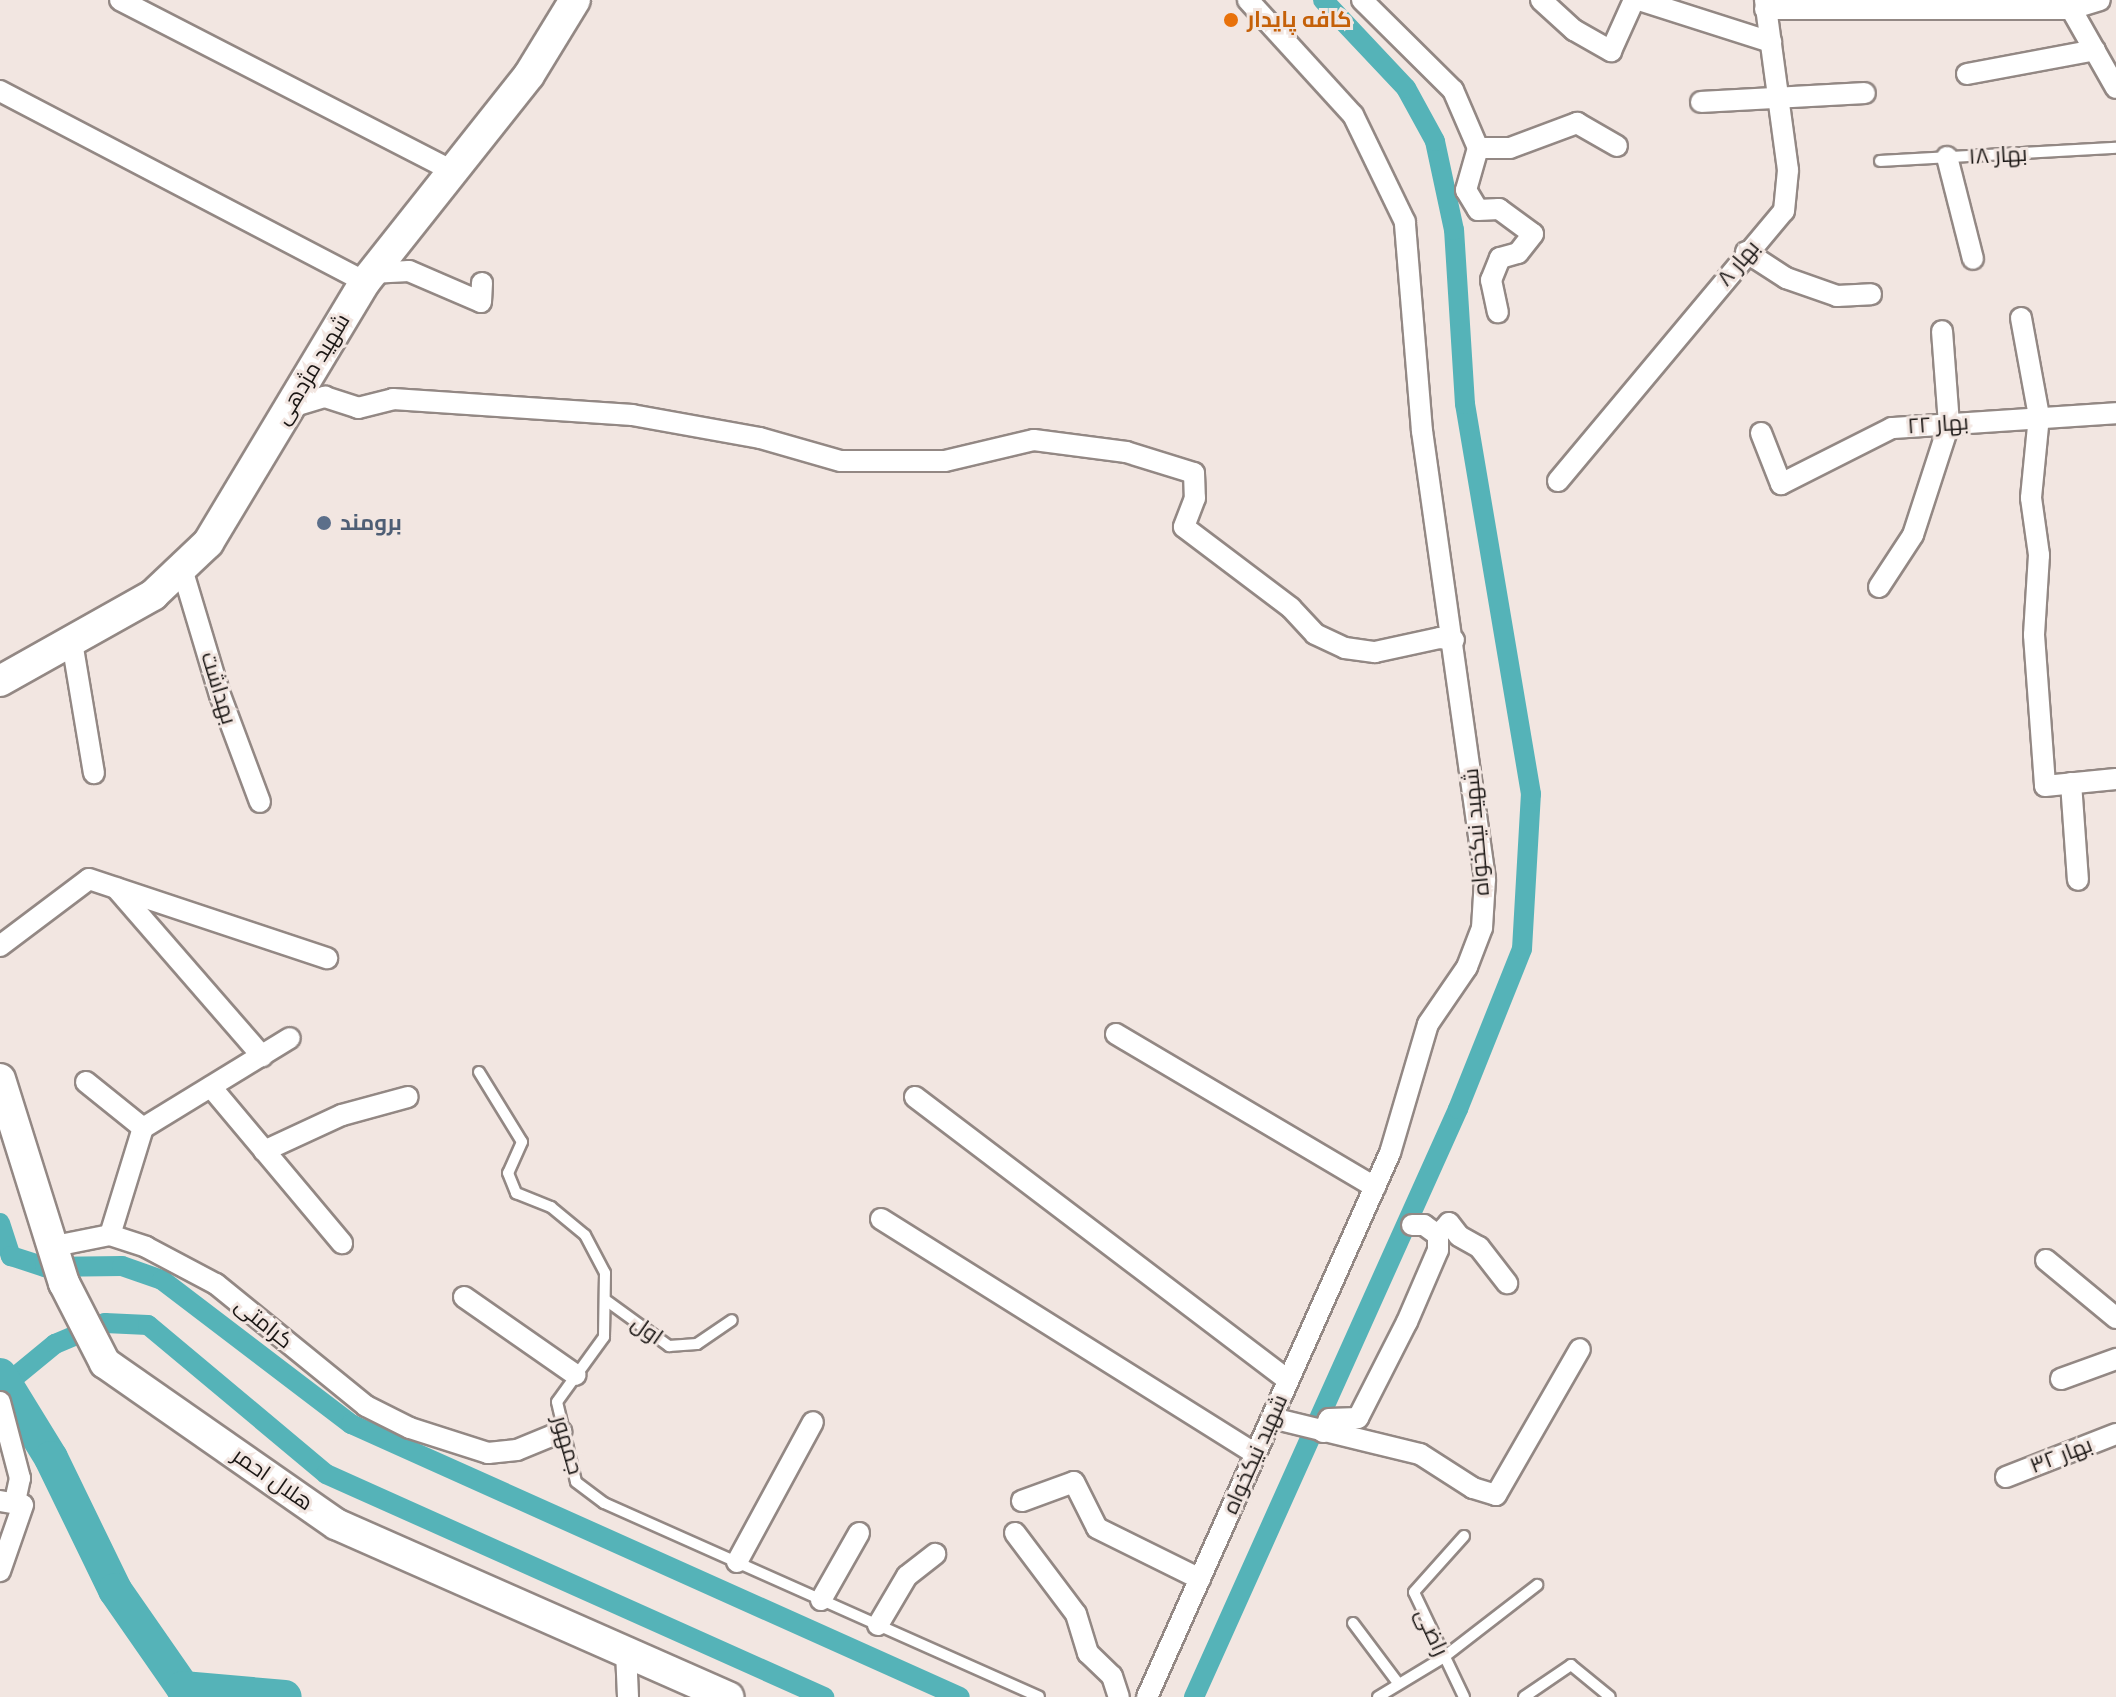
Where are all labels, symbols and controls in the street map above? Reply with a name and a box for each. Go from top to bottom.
place label: کافه پایدار [1247,7,1351,33]
marker: کافه پایدار [1222,11,1240,29]
street label: بهار ۱۸ [1968,140,2028,170]
street label: بهار ۸ [1711,235,1765,291]
street label: شهید مژدهی [269,309,355,429]
street label: بهار ۲۲ [1906,409,1970,439]
place label: برومند [340,510,402,536]
marker: برومند [315,514,333,532]
street label: بهداشت [196,649,242,727]
street label: شهید نیکخواه [1457,767,1495,897]
street label: کرامتی [230,1292,298,1354]
street label: اول [626,1310,668,1350]
street label: شهید نیکخواه [1217,1390,1293,1518]
street label: جمهور [547,1412,589,1478]
street label: بهار ۳۲ [2026,1431,2096,1479]
street label: هلال احمر [228,1442,318,1516]
street label: راضی [1410,1604,1454,1660]

